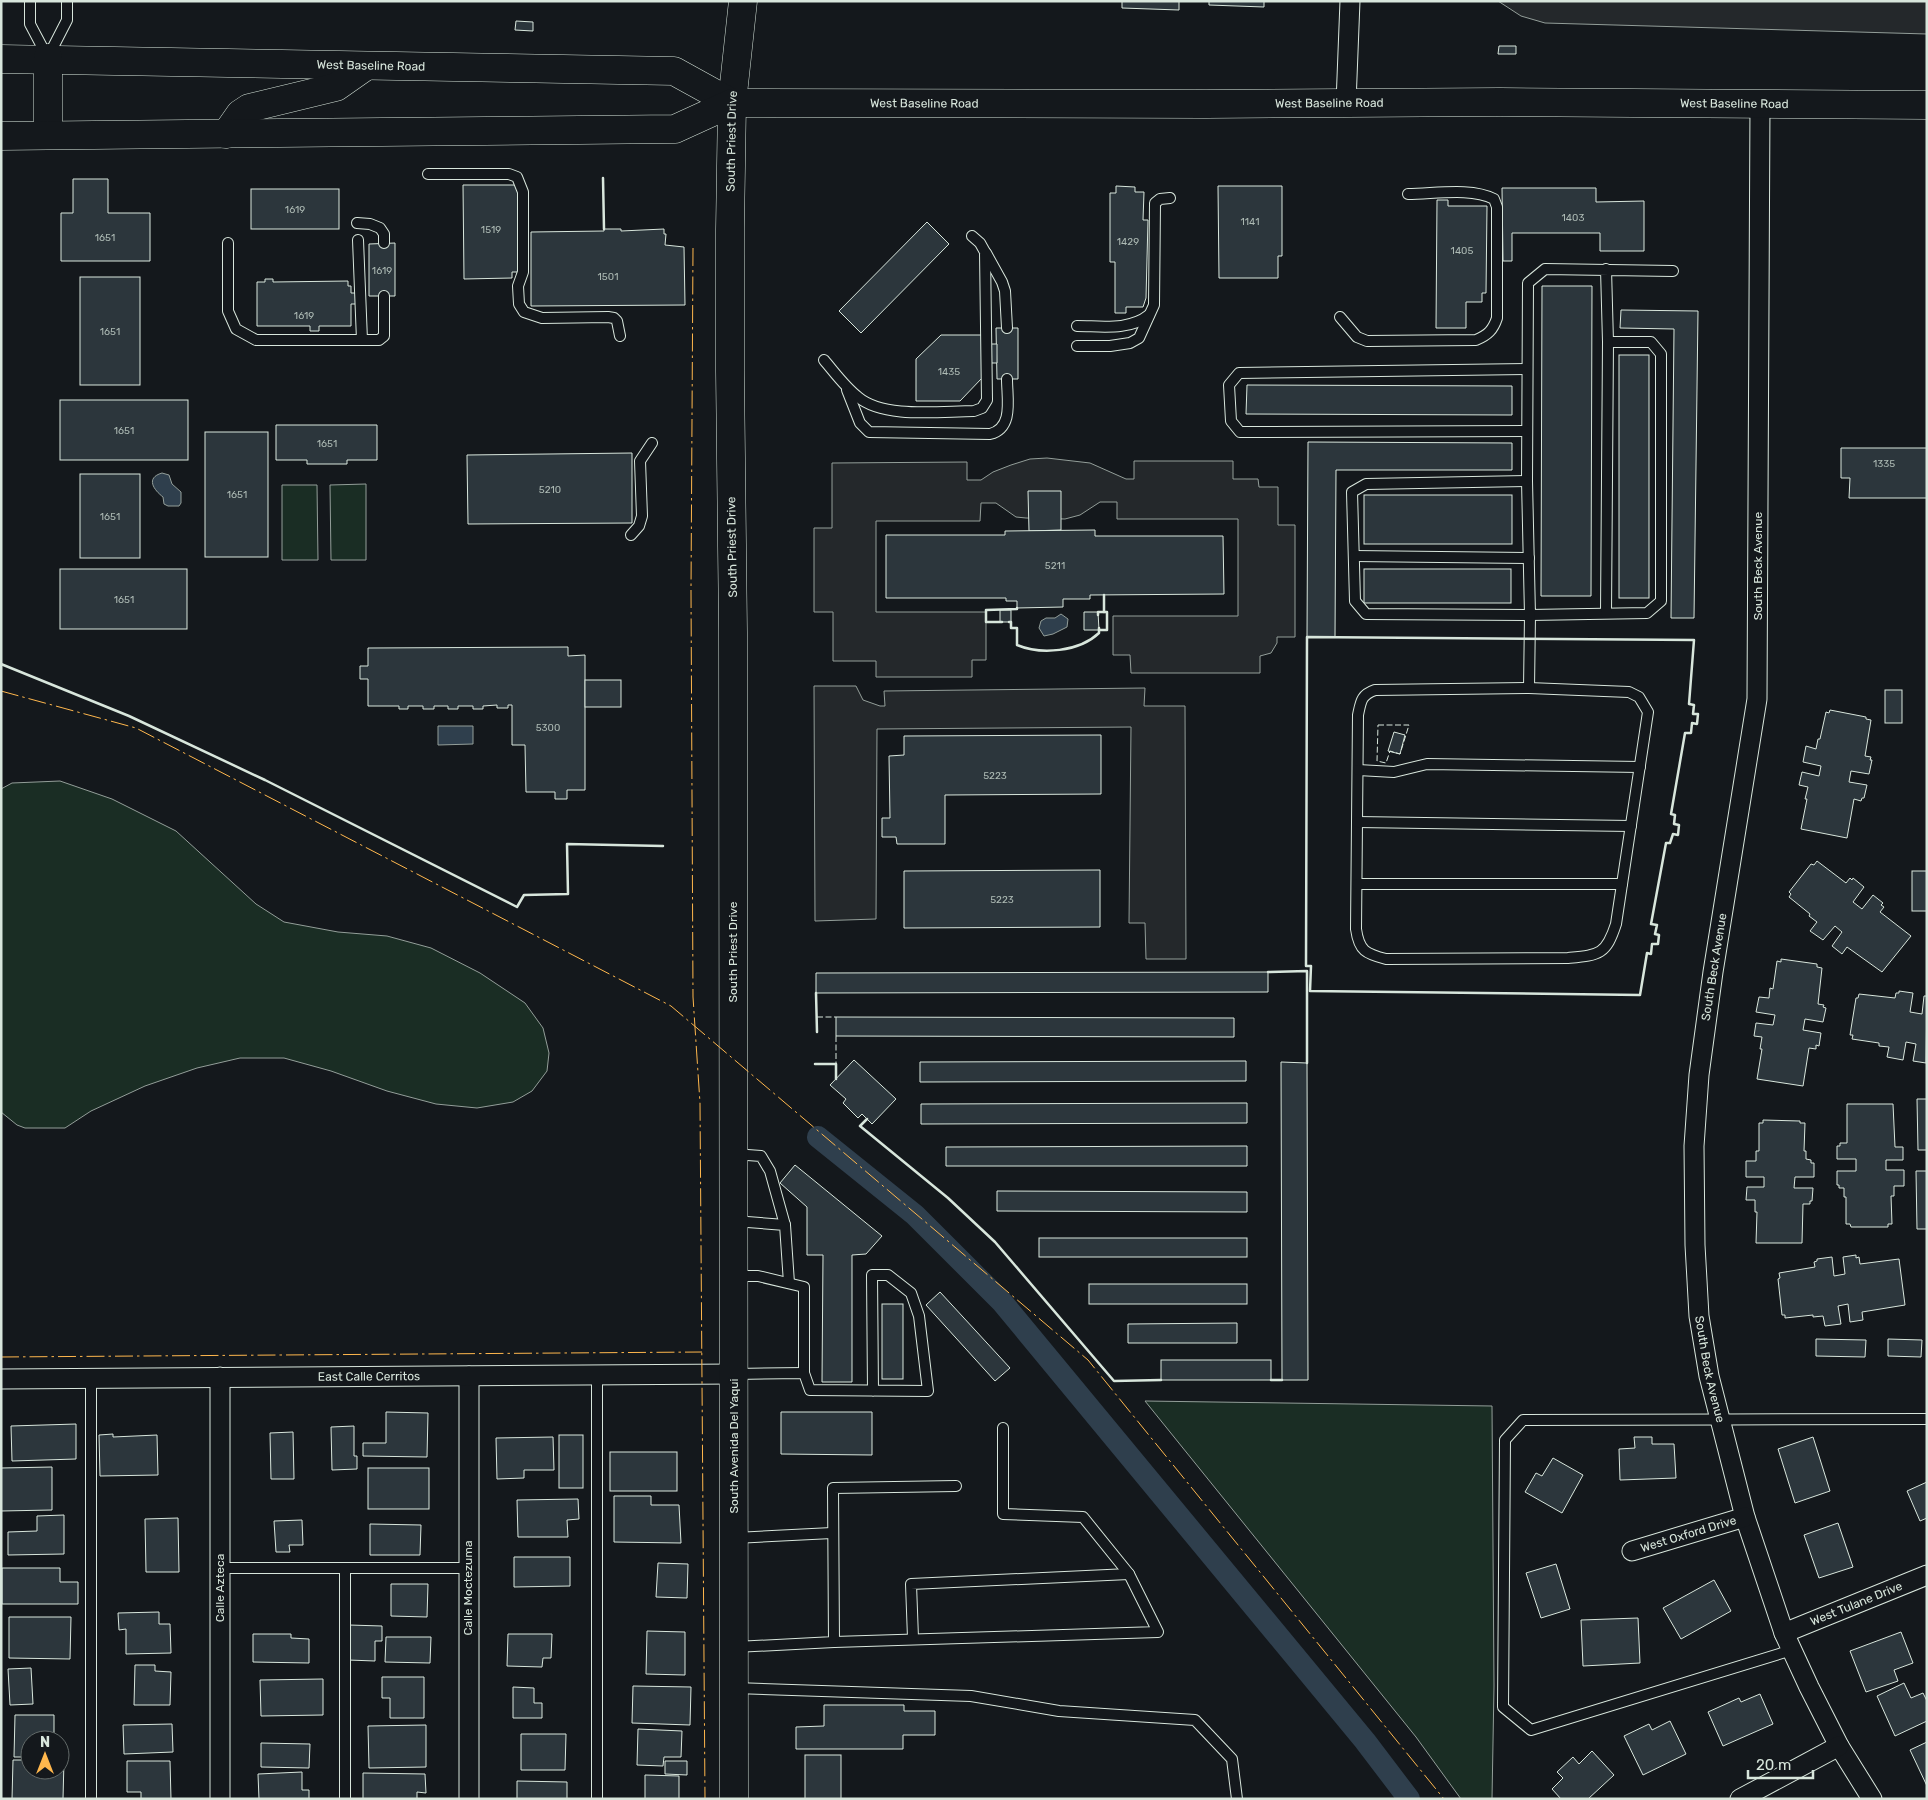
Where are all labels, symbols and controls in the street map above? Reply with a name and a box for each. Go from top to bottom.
street label: West Baseline Road [316,58,425,74]
street label: South Priest Drive [724,89,740,192]
street label: West Baseline Road [870,96,979,111]
street label: West Baseline Road [1275,96,1384,111]
street label: West Baseline Road [1680,96,1789,111]
house number: 1619 [285,204,305,216]
house number: 1403 [1562,212,1584,224]
house number: 1141 [1241,216,1259,228]
house number: 1519 [481,224,501,236]
house number: 1651 [95,232,115,244]
house number: 1429 [1117,236,1139,248]
house number: 1405 [1451,245,1473,257]
house number: 1619 [372,265,392,277]
house number: 1501 [598,271,618,283]
house number: 1619 [294,310,314,322]
house number: 1651 [100,326,120,338]
house number: 1435 [938,366,960,378]
house number: 1651 [114,425,134,437]
house number: 1651 [317,438,337,450]
house number: 1335 [1873,458,1895,470]
house number: 5210 [539,484,561,496]
house number: 1651 [227,489,247,501]
street label: South Priest Drive [724,496,740,598]
house number: 1651 [100,511,120,523]
street label: South Beck Avenue [1751,511,1765,620]
house number: 5211 [1045,560,1065,572]
house number: 1651 [114,594,134,606]
house number: 5300 [536,722,560,734]
house number: 5223 [983,770,1007,782]
house number: 5223 [990,894,1014,906]
street label: South Priest Drive [726,901,740,1003]
street label: South Beck Avenue [1699,912,1729,1022]
street label: South Beck Avenue [1692,1315,1728,1424]
street label: East Calle Cerritos [318,1369,420,1384]
street label: South Avenida Del Yaqui [727,1378,741,1513]
street label: West Oxford Drive [1639,1513,1738,1555]
street label: Calle Moctezuma [461,1540,475,1636]
street label: Calle Azteca [213,1554,227,1622]
street label: West Tulane Drive [1808,1579,1905,1629]
north arrow [20,1730,70,1780]
text: N [40,1734,50,1751]
scale bar [1748,1748,1813,1780]
text: 20 m [1756,1756,1791,1774]

